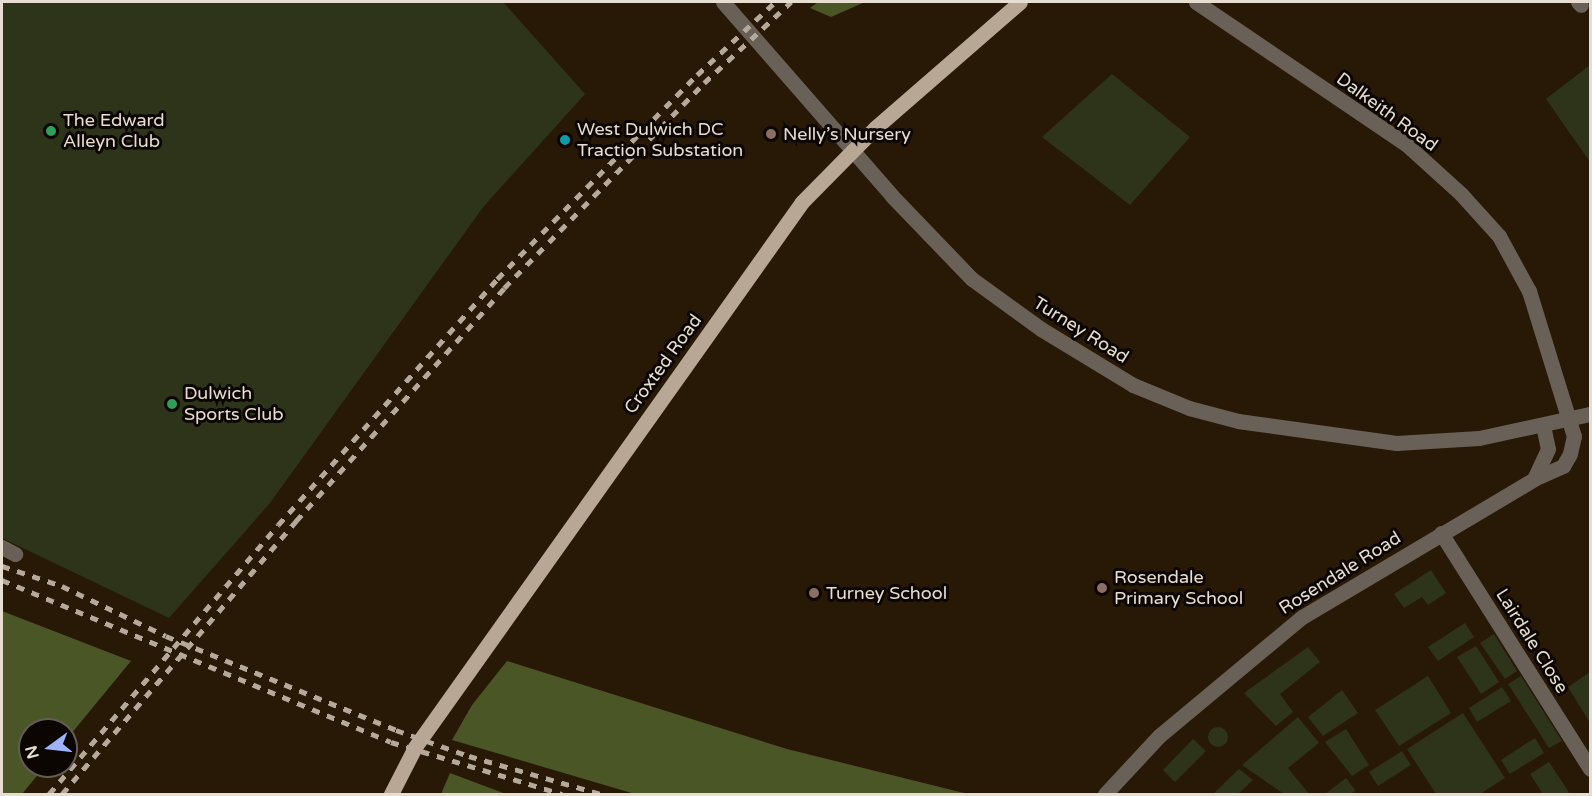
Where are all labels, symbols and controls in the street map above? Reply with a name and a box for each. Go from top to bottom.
street label: Dalkeith Road [1332,68,1442,156]
place label: The Edward Alleyn Club [63,110,165,152]
place label: West Dulwich DC Traction Substation [577,119,743,162]
place label: Nelly’s Nursery [783,123,911,145]
marker: The Edward Alleyn Club [44,124,58,138]
marker: Nelly’s Nursery [764,127,778,141]
marker: West Dulwich DC Traction Substation [558,133,572,147]
street label: Turney Road [1029,292,1133,368]
street label: Croxted Road [620,310,706,418]
place label: Dulwich Sports Club [184,383,284,426]
marker: Dulwich Sports Club [165,397,179,411]
street label: Rosendale Road [1275,527,1405,619]
place label: Rosendale Primary School [1114,567,1243,610]
marker: Rosendale Primary School [1095,581,1109,595]
place label: Turney School [826,582,947,604]
street label: Lairdale Close [1491,585,1573,697]
marker: Turney School [807,586,821,600]
north arrow [18,718,78,778]
text: N [21,743,44,761]

